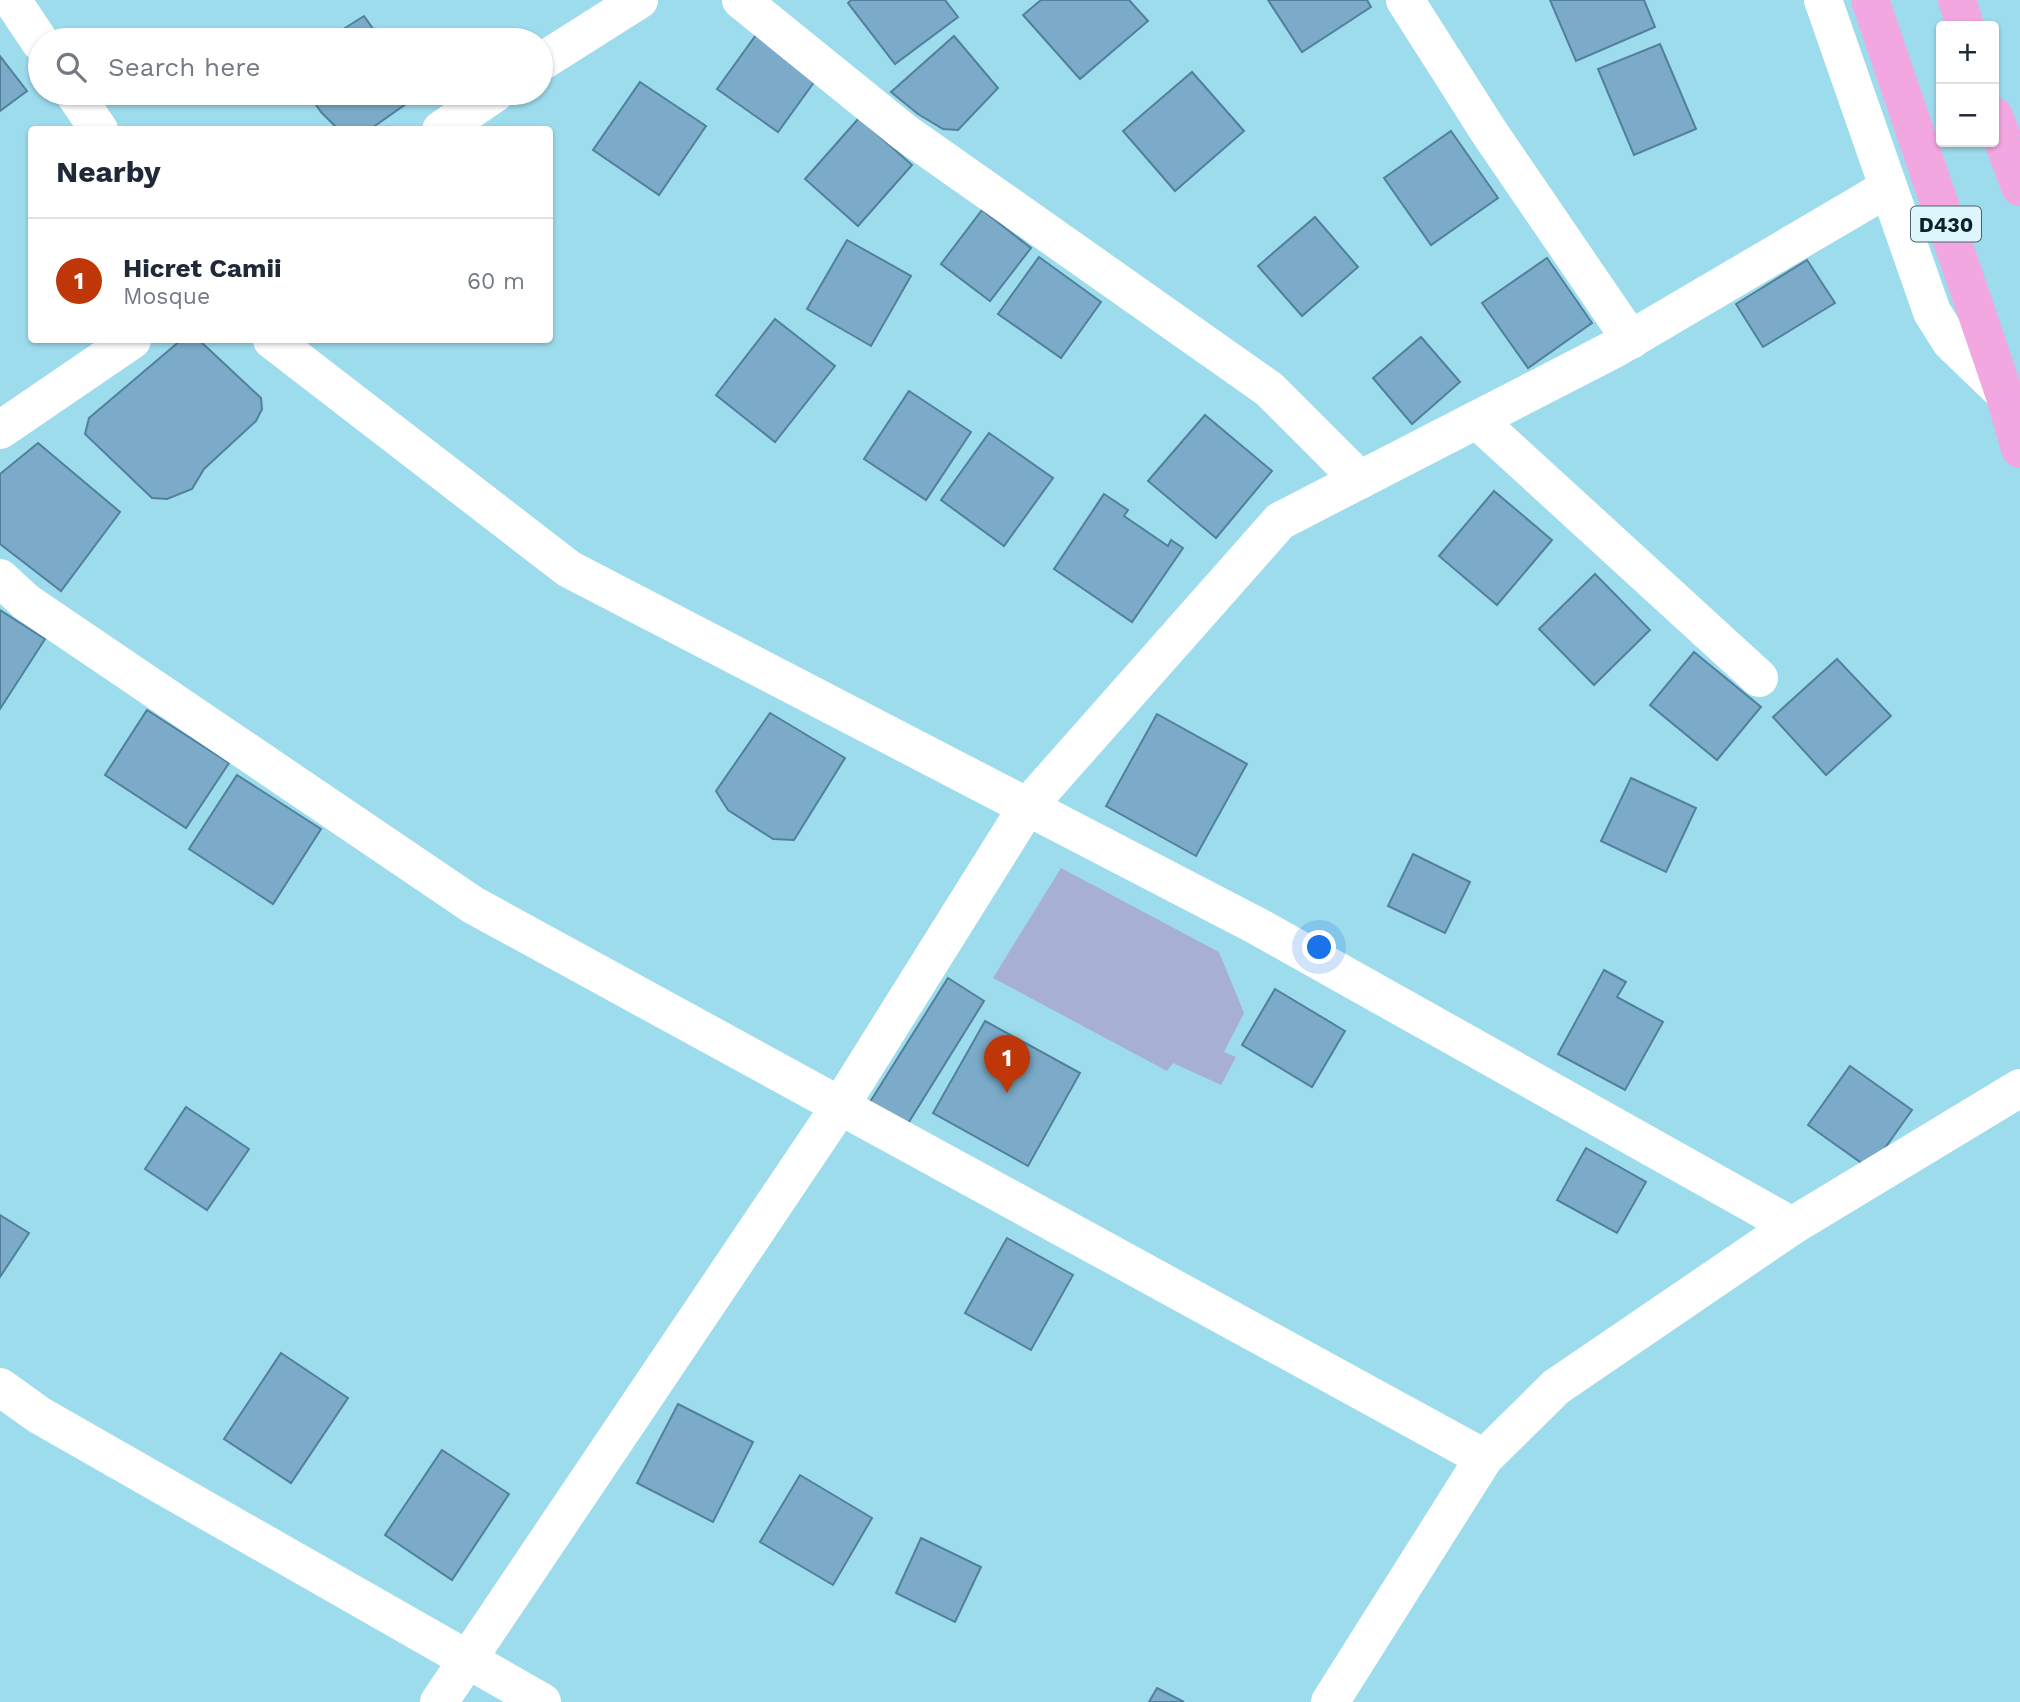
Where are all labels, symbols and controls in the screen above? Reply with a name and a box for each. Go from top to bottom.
map controls [1936,21,1999,147]
button: + [1936,21,1999,84]
search box [28,28,553,105]
icon: search [52,48,90,86]
text: Search here [108,52,260,82]
button: − [1936,84,1999,147]
text: Nearby [56,154,161,189]
road number: D430 [1911,206,1981,242]
text: Hicret Camii [123,253,282,283]
text: 1 [74,268,84,295]
text: 60 m [467,268,525,295]
text: Mosque [123,283,210,310]
your location [1302,930,1336,964]
pin: 1 [984,1035,1030,1093]

